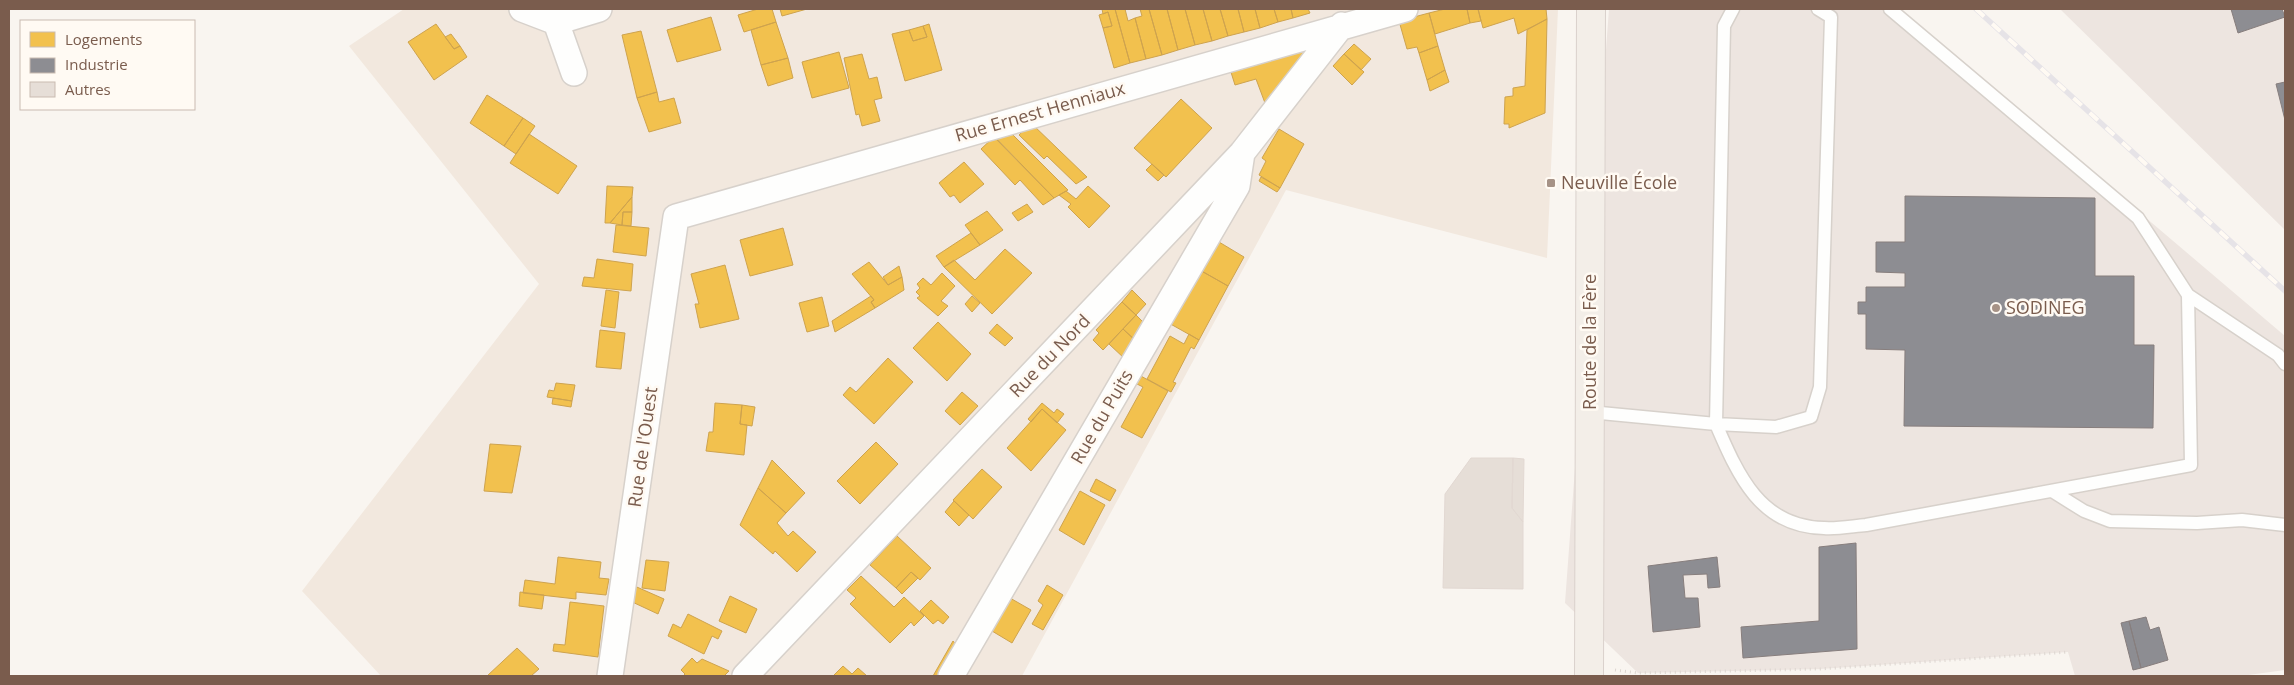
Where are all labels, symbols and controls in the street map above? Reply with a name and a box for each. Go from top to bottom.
legend [20,20,195,110]
text: Logements [65,29,142,49]
text: Industrie [65,54,128,74]
street label: Rue Ernest Henniaux [952,75,1128,147]
text: Autres [65,79,111,99]
place label: Neuville École [1561,170,1677,194]
marker: Neuville École [1545,177,1557,189]
street label: Route de la Fère [1577,274,1601,410]
place label: SODINEG [2006,295,2085,319]
marker: SODINEG [1990,302,2002,314]
street label: Rue du Nord [1004,309,1095,402]
street label: Rue du Puits [1064,365,1138,468]
street label: Rue de l'Ouest [622,385,662,509]

